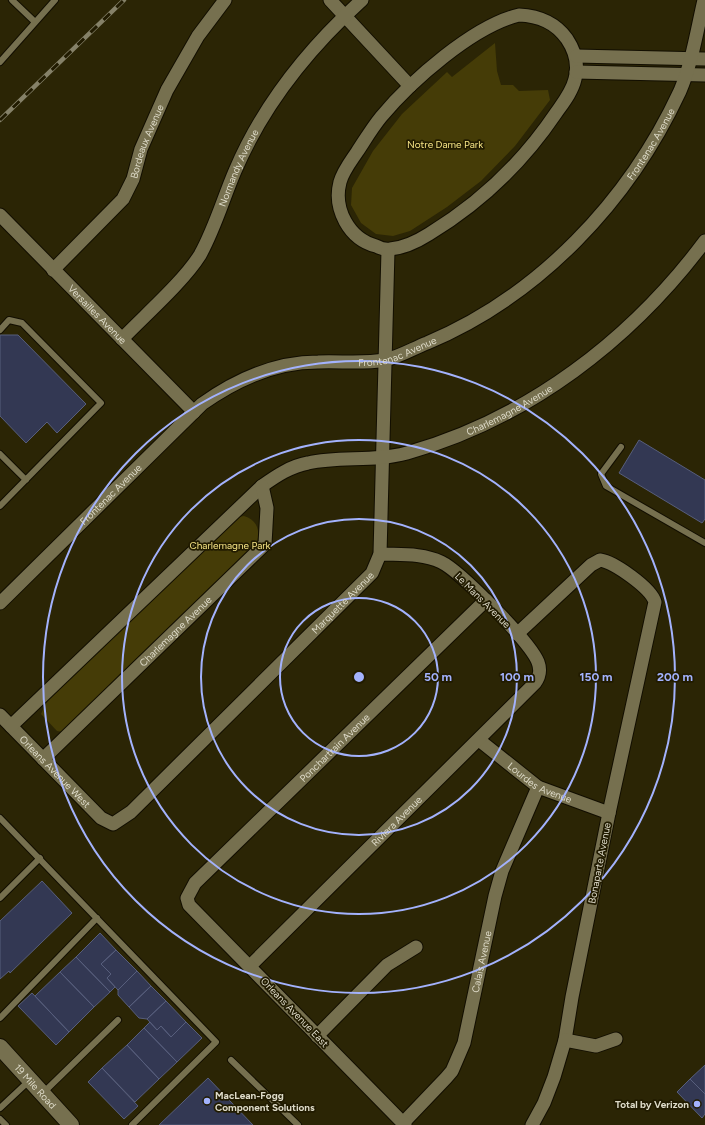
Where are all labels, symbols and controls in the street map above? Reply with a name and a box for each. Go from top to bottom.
street label: Bordeaux Avenue [127,102,167,180]
street label: Frontenac Avenue [624,105,678,183]
street label: Normandy Avenue [216,126,262,209]
park label: Notre Dame Park [407,138,483,151]
street label: Versailles Avenue [65,282,130,347]
street label: Frontenac Avenue [358,334,439,369]
street label: Charlemagne Avenue [464,382,555,439]
street label: Frontenac Avenue [77,461,145,528]
park label: Charlemagne Park [190,539,271,552]
street label: Marquette Avenue [309,568,377,637]
street label: Le Mans Avenue [452,570,514,631]
street label: Charlemagne Avenue [137,593,215,669]
centre of rings [352,670,366,684]
text: 50 m [424,670,452,684]
text: 100 m [500,670,534,684]
text: 150 m [579,670,613,684]
text: 200 m [657,670,693,684]
street label: Ponchartrain Avenue [297,710,373,785]
street label: Orleans Avenue West [17,733,93,811]
street label: Lourdes Avenue [505,759,574,806]
street label: Riviera Avenue [368,793,425,849]
street label: Bonaparte Avenue [585,821,614,905]
street label: Calais Avenue [469,929,495,994]
street label: Orleans Avenue East [258,975,332,1050]
street label: 19 Mile Road [12,1061,59,1112]
place label: MacLean-Fogg Component Solutions [215,1089,315,1114]
marker: MacLean-Fogg Component Solutions [202,1096,212,1106]
place label: Total by Verizon [615,1098,689,1111]
marker: Total by Verizon [692,1099,702,1109]

